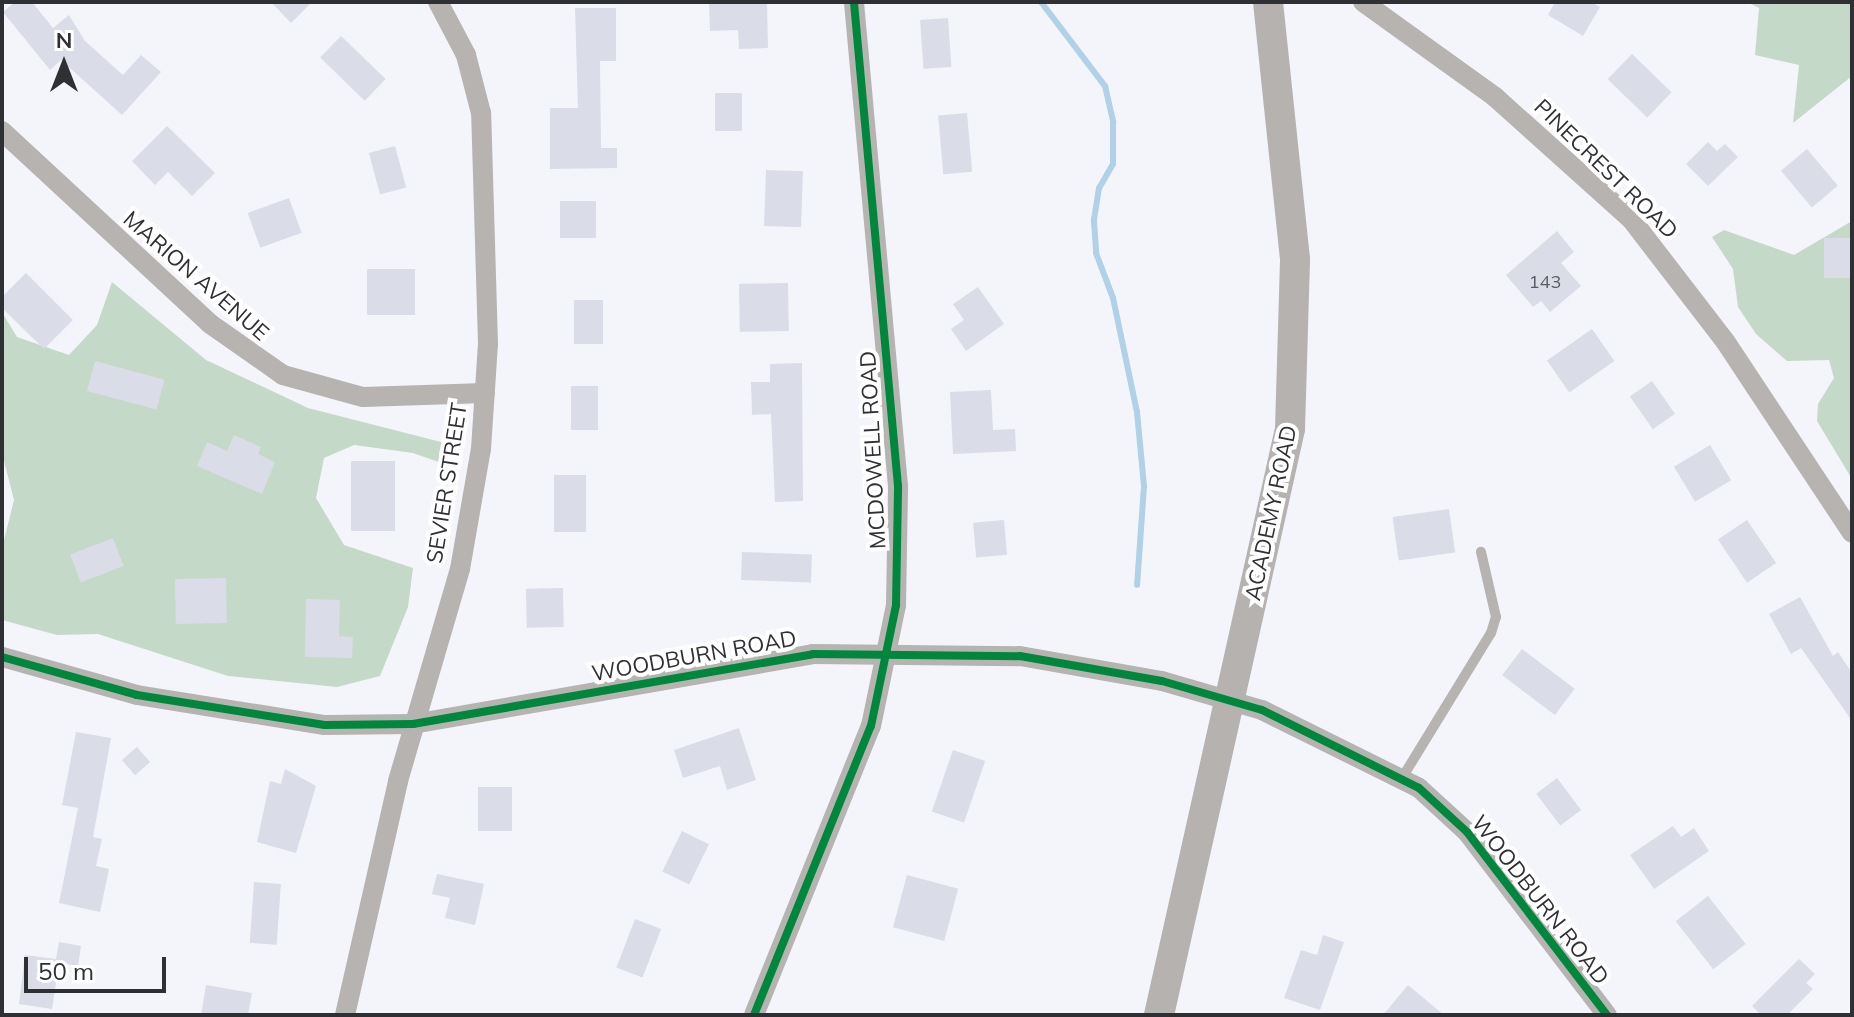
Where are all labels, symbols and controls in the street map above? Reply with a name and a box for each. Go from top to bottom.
north arrow [24,24,104,104]
text: N [56,26,72,54]
street label: PINECREST ROAD [1529,94,1683,244]
street label: MARION AVENUE [118,206,274,346]
house number: 143 [1529,271,1561,293]
street label: MCDOWELL ROAD [855,350,891,550]
street label: SEVIER STREET [421,401,473,565]
street label: ACADEMY ROAD [1240,423,1302,603]
street label: WOODBURN ROAD [590,625,798,687]
street label: WOODBURN ROAD [1466,810,1614,990]
scale bar [28,941,170,991]
text: 50 m [38,956,94,986]

